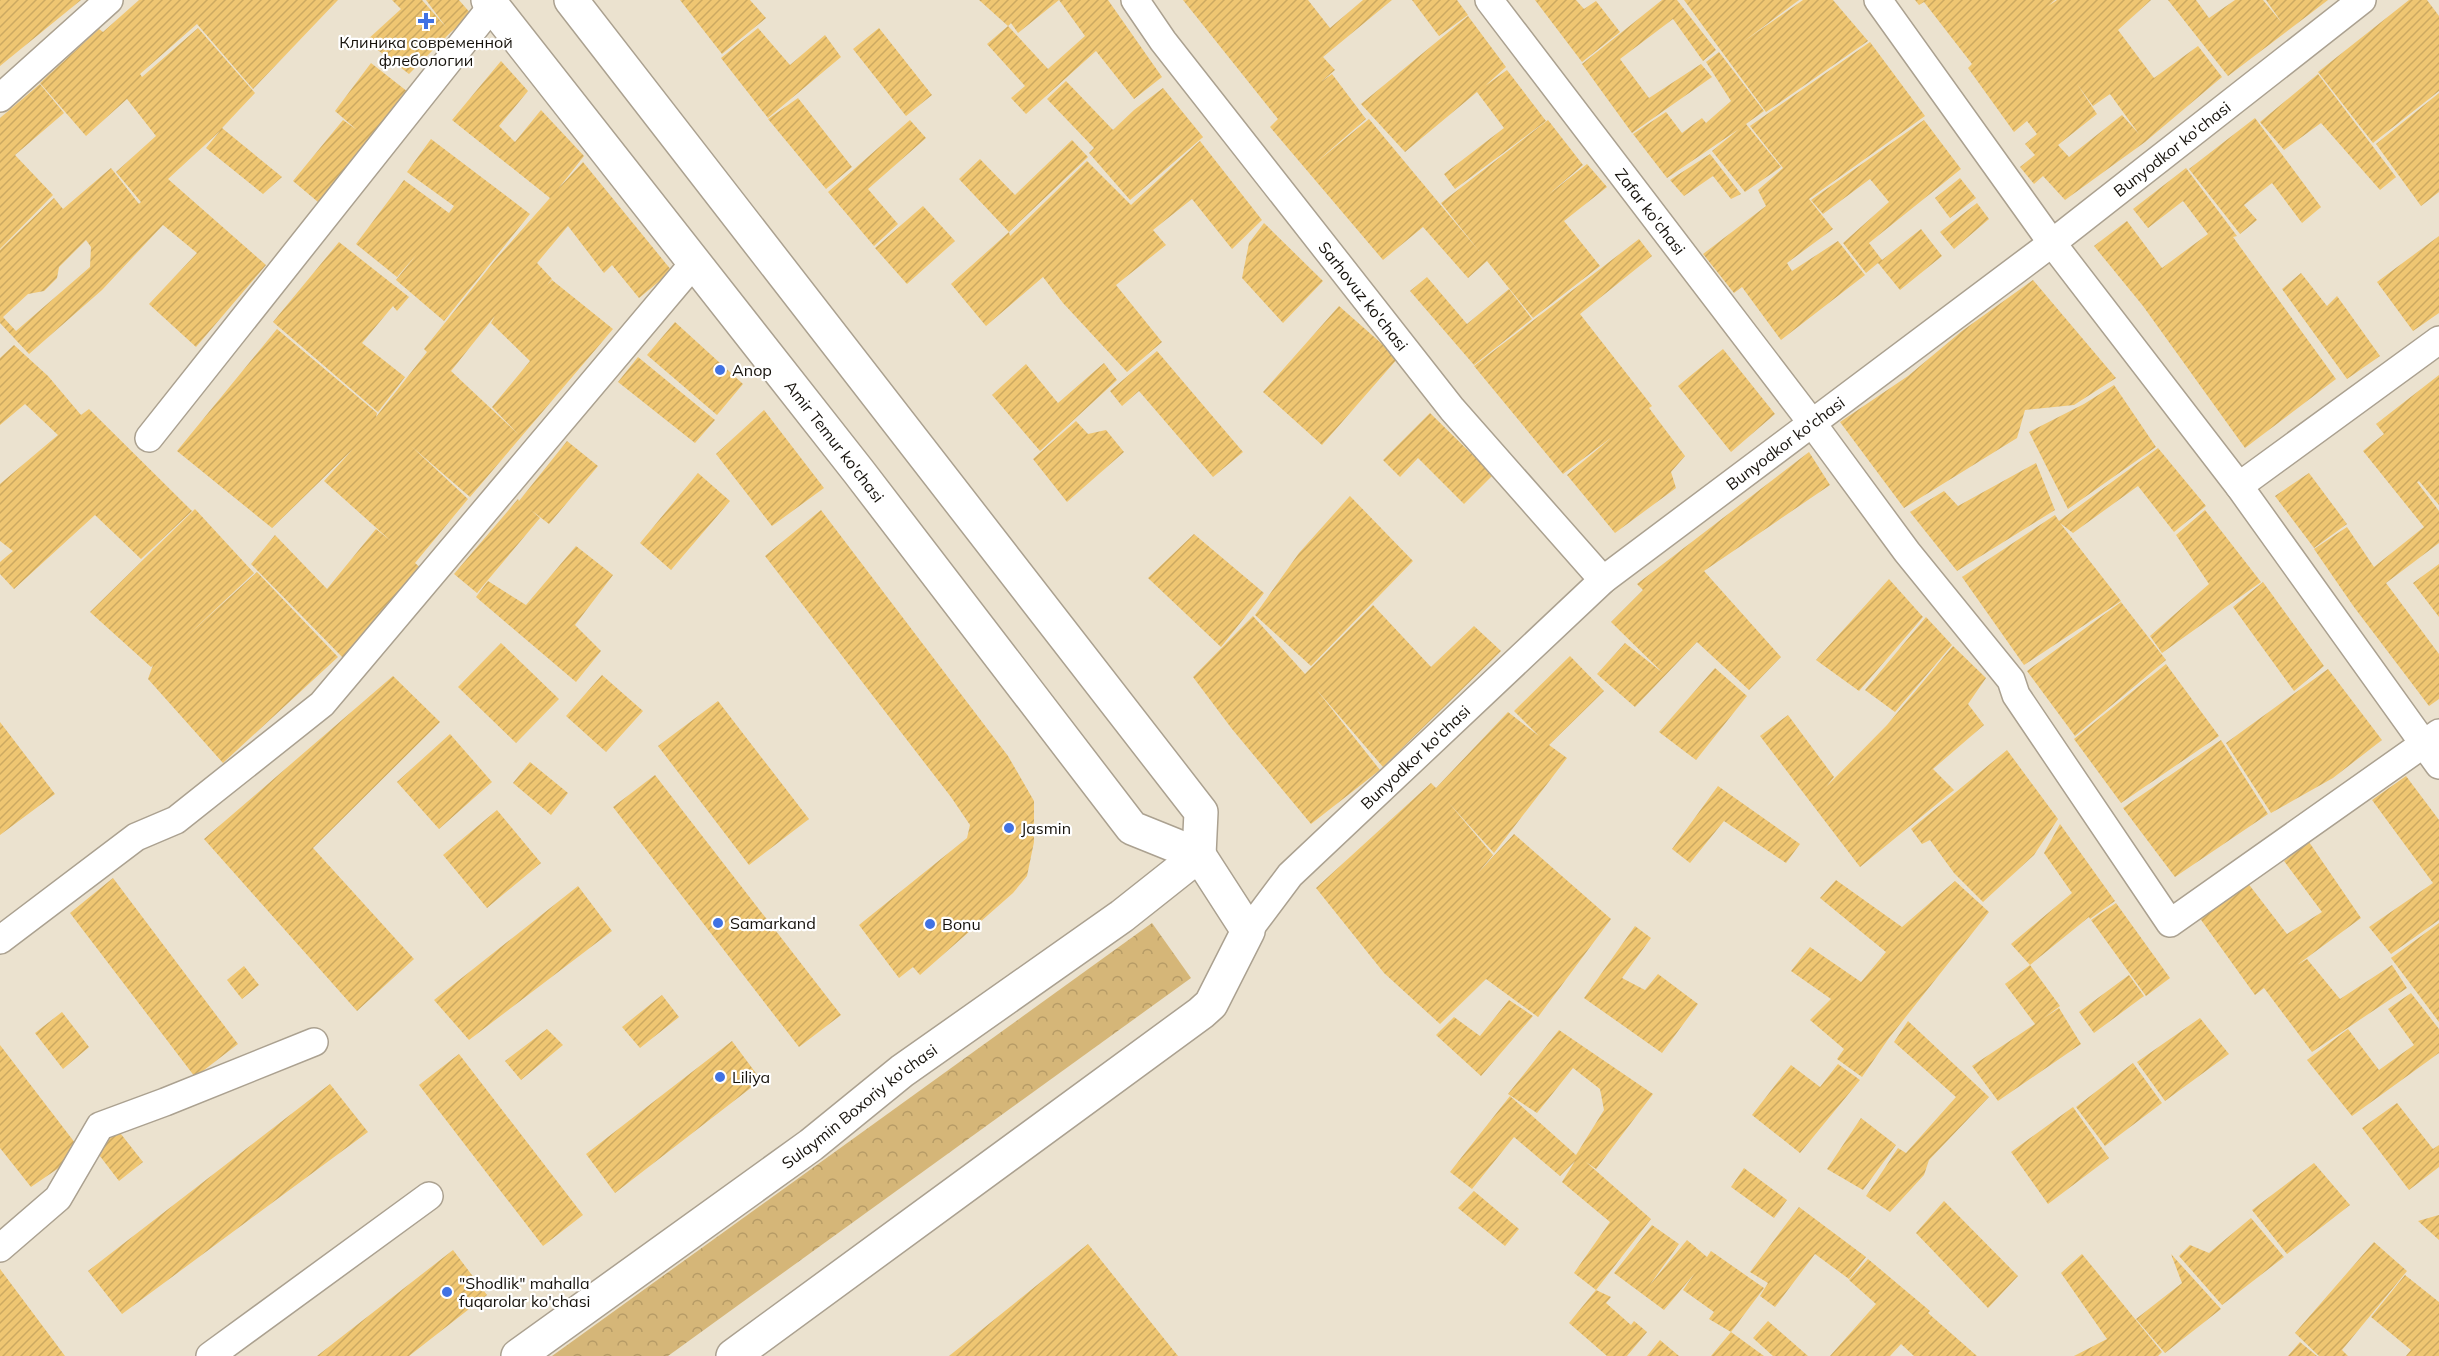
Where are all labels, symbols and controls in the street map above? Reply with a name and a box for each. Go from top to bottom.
marker: Клиника современной флебологии [417,12,435,30]
place label: Клиника современной флебологии [339,32,513,70]
street label: Bunyodkor ko'chasi [2110,97,2235,201]
street label: Zafar ko'chasi [1611,164,1690,259]
street label: Sarhovuz ko'chasi [1314,237,1412,355]
place label: Anop [732,360,772,380]
marker: Anop [713,363,727,377]
street label: Amir Temur ko'chasi [781,376,888,506]
street label: Bunyodkor ko'chasi [1722,392,1849,494]
street label: Bunyodkor ko'chasi [1356,701,1474,813]
place label: Jasmin [1021,818,1071,838]
marker: Jasmin [1002,821,1016,835]
place label: Samarkand [730,913,816,933]
place label: Bonu [942,914,981,934]
marker: Samarkand [711,916,725,930]
marker: Bonu [923,917,937,931]
street label: Sulaymin Boxoriy ko'chasi [778,1040,941,1173]
place label: Liliya [732,1067,770,1087]
marker: Liliya [713,1070,727,1084]
place label: "Shodlik" mahalla fuqarolar ko'chasi [459,1273,590,1311]
marker: "Shodlik" mahalla fuqarolar ko'chasi [440,1285,454,1299]

